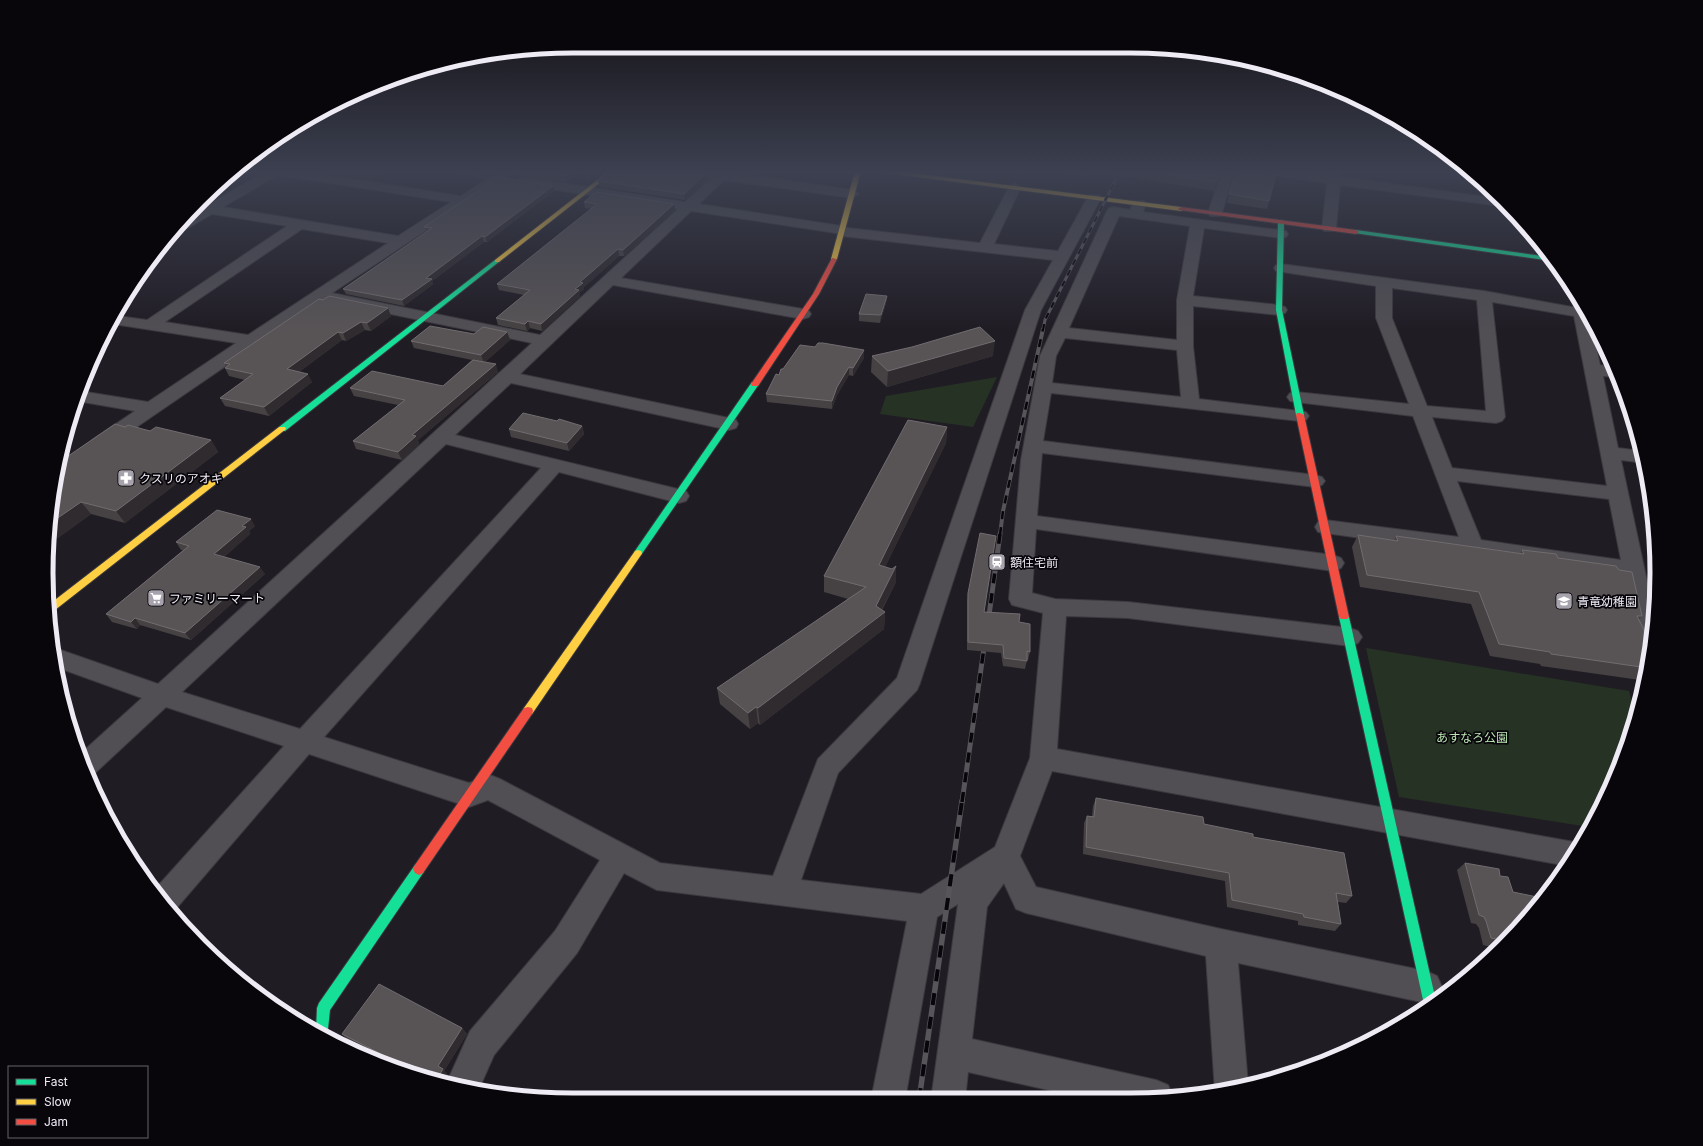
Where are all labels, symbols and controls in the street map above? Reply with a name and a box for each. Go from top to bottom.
pharmacy icon: クスリのアオキ [116,468,136,488]
place label: クスリのアオキ [139,471,223,486]
station icon: 額住宅前 [987,552,1007,572]
place label: 額住宅前 [1010,555,1058,570]
supermarket icon: ファミリーマート [146,588,166,608]
place label: ファミリーマート [169,591,265,606]
school or university icon: 青竜幼稚園 [1554,591,1574,611]
place label: 青竜幼稚園 [1577,594,1637,609]
park label: あすなろ公園 [1436,730,1508,745]
legend [8,1066,148,1138]
text: Fast [44,1074,68,1089]
text: Slow [44,1094,72,1109]
text: Jam [44,1114,68,1129]

